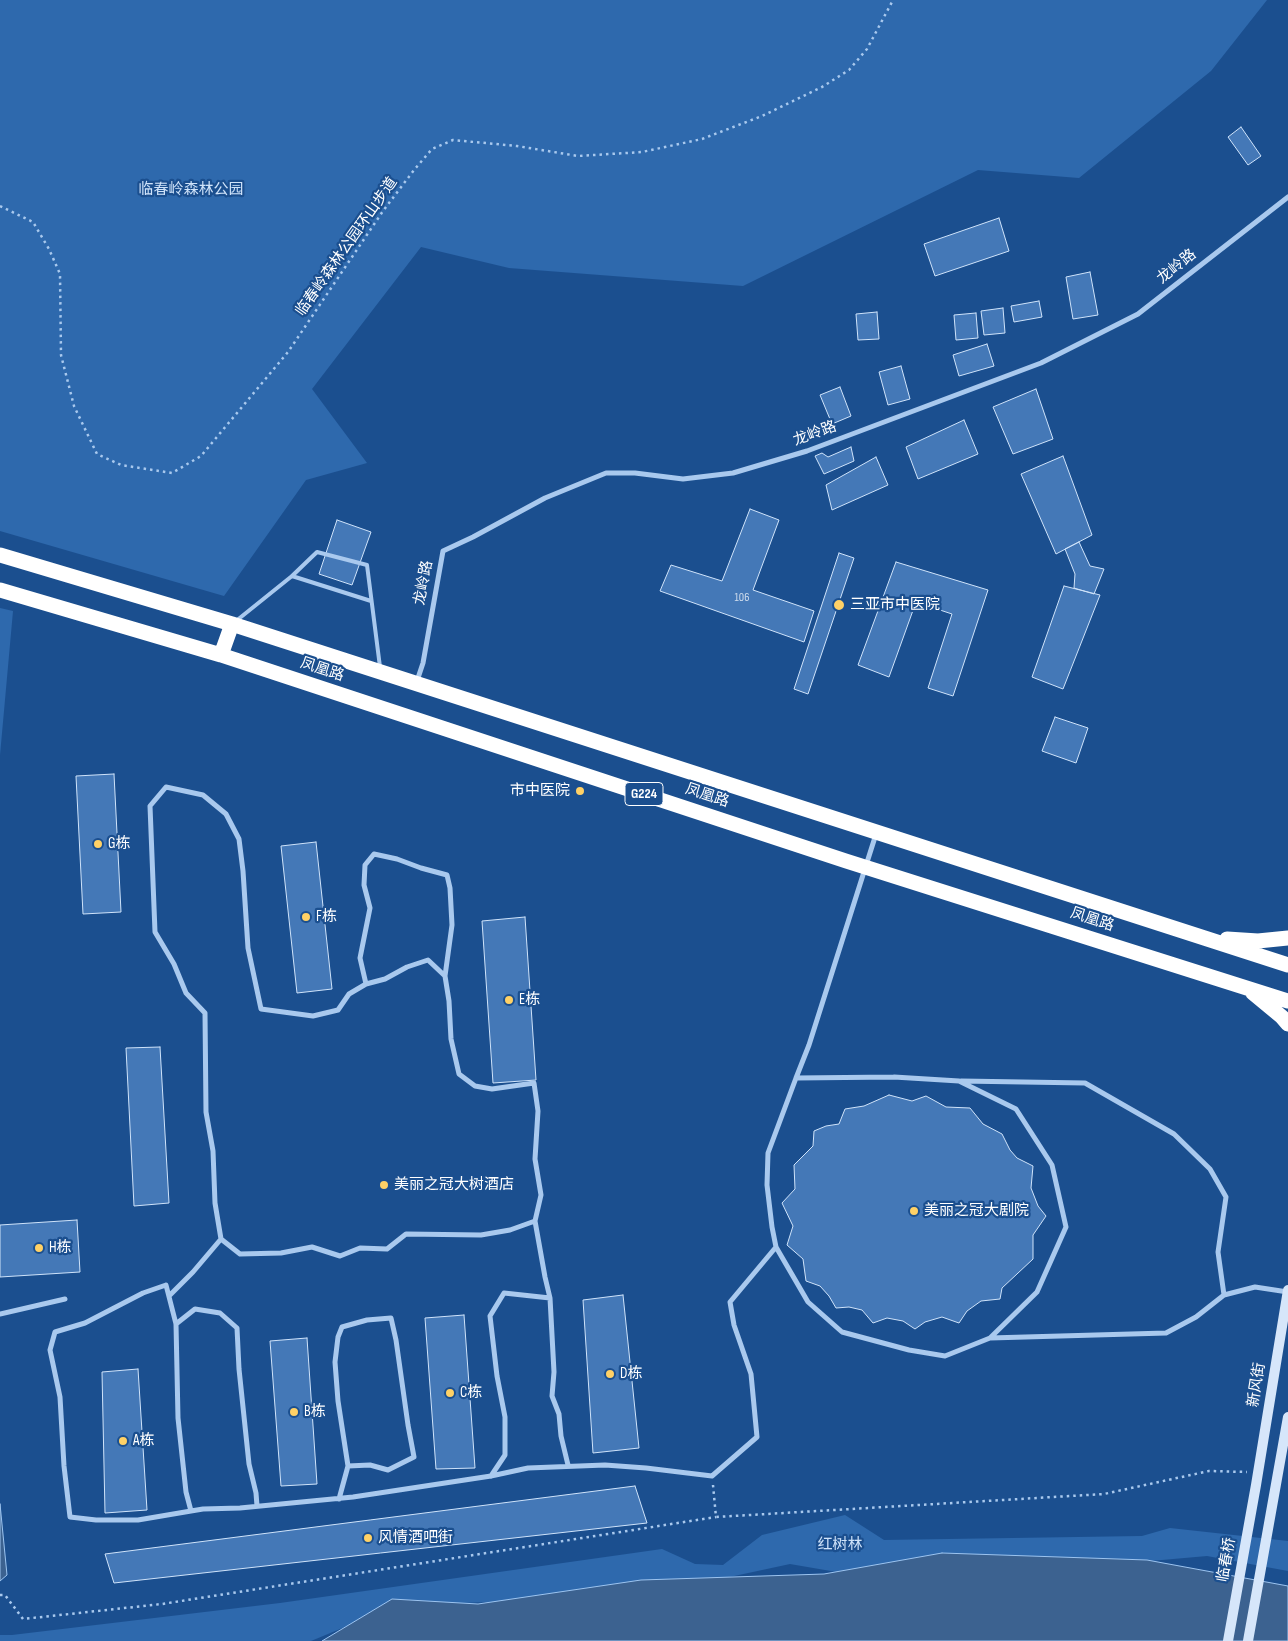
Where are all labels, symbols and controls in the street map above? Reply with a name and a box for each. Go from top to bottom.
street label: 临春岭森林公园环山步道 [292,174,402,320]
park label: 临春岭森林公园 [139,181,243,199]
street label: 龙岭路 [1154,246,1200,288]
street label: 龙岭路 [791,418,839,450]
street label: 龙岭路 [411,559,437,607]
house number: 106 [735,591,749,605]
place label: 三亚市中医院 [850,596,940,614]
marker: 三亚市中医院 [832,598,846,612]
street label: 凤凰路 [298,654,346,686]
street label: 凤凰路 [683,780,731,812]
place label: 市中医院 [510,782,570,800]
road number: G224 [625,782,663,806]
marker: 市中医院 [574,785,586,797]
place label: G栋 [108,835,131,853]
marker: G栋 [92,838,104,850]
street label: 凤凰路 [1068,904,1116,936]
place label: F栋 [316,908,337,926]
marker: F栋 [300,911,312,923]
place label: E栋 [519,991,540,1009]
marker: E栋 [503,994,515,1006]
place label: 美丽之冠大树酒店 [394,1176,514,1194]
marker: 美丽之冠大树酒店 [378,1179,390,1191]
place label: 美丽之冠大剧院 [924,1202,1029,1220]
marker: 美丽之冠大剧院 [908,1205,920,1217]
place label: H栋 [49,1239,72,1257]
marker: H栋 [33,1242,45,1254]
street label: 新风街 [1245,1361,1269,1409]
place label: D栋 [620,1365,642,1383]
marker: D栋 [604,1368,616,1380]
place label: C栋 [460,1384,482,1402]
marker: C栋 [444,1387,456,1399]
place label: B栋 [304,1403,326,1421]
marker: B栋 [288,1406,300,1418]
place label: A栋 [133,1432,154,1450]
marker: A栋 [117,1435,129,1447]
place label: 风情酒吧街 [378,1529,453,1547]
marker: 风情酒吧街 [362,1532,374,1544]
park label: 红树林 [818,1536,862,1554]
street label: 临春桥 [1214,1536,1240,1584]

